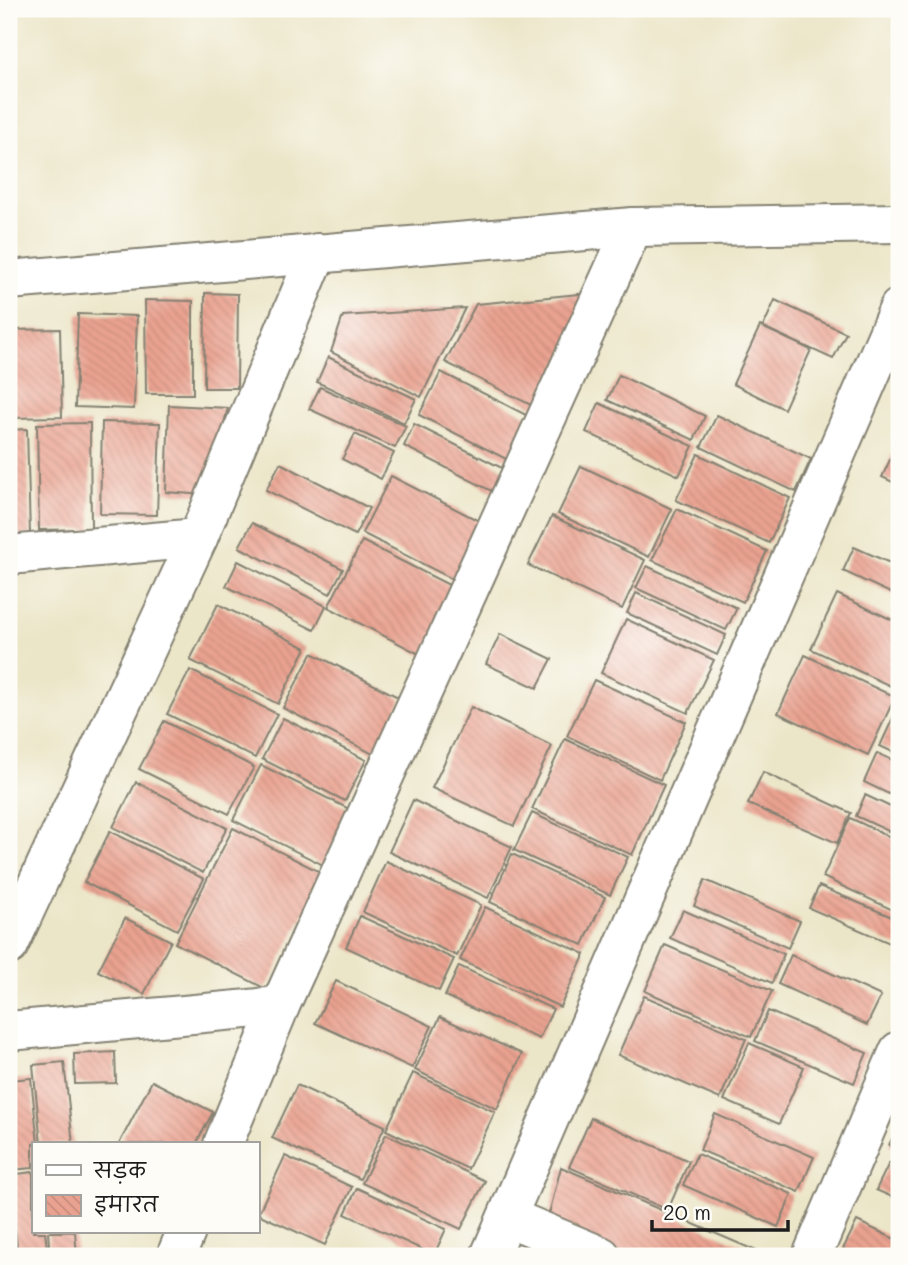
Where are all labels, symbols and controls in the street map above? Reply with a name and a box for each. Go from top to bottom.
legend [32,1142,259,1234]
text: सड़क [93,1156,147,1184]
scale bar [652,1188,789,1232]
text: इमारत [94,1190,160,1217]
text: 20 m [663,1198,711,1225]

